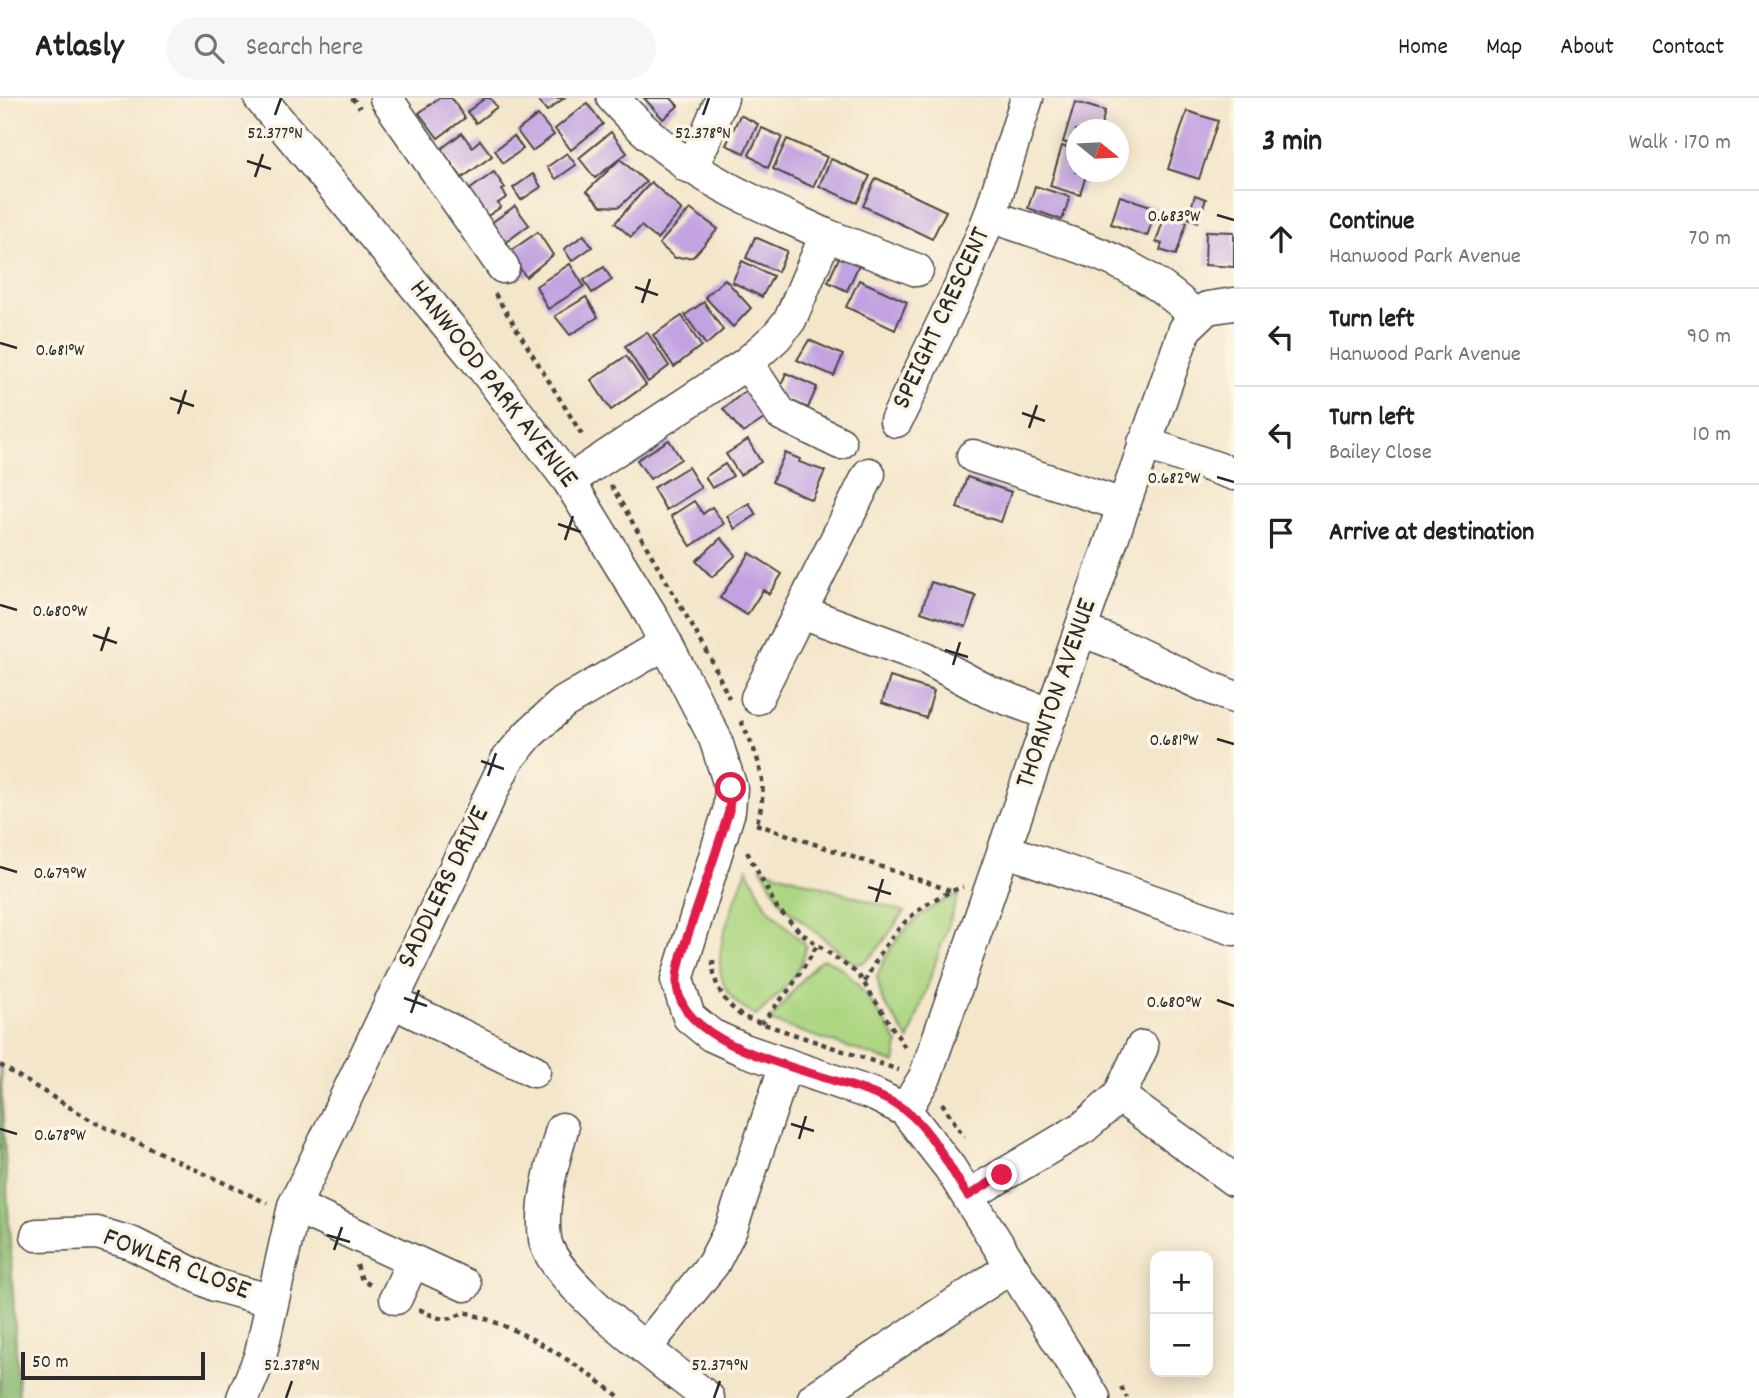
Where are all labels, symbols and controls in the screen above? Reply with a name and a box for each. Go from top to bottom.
search box [166,17,656,80]
text: Atlasly [35,25,124,72]
icon: search [190,29,228,67]
text: Search here [246,30,363,67]
text: Home [1398,31,1448,65]
text: Map [1486,31,1522,65]
text: About [1560,31,1614,65]
text: Contact [1652,31,1724,65]
north arrow [1066,119,1129,182]
text: 52.377°N [247,122,303,147]
text: 52.378°N [675,122,731,147]
text: 3 min [1262,122,1322,165]
text: Walk · 170 m [1629,127,1731,160]
text: Continue [1329,204,1414,241]
text: 0.683°W [1148,205,1201,230]
icon: ahead [1262,220,1300,258]
street label: SPEIGHT CRESCENT [883,221,1003,417]
text: 70 m [1689,223,1731,256]
text: Hanwood Park Avenue [1329,241,1521,274]
street label: HANWOOD PARK AVENUE [398,272,586,498]
text: Turn left [1329,302,1415,339]
icon: left [1262,318,1300,356]
text: 90 m [1687,321,1731,354]
text: 0.681°W [36,339,85,364]
text: Hanwood Park Avenue [1329,339,1521,372]
text: Turn left [1329,400,1415,437]
icon: left [1262,416,1300,454]
text: 10 m [1692,419,1731,452]
text: Bailey Close [1329,437,1432,470]
text: 0.682°W [1148,467,1201,492]
icon: arrive [1262,514,1300,552]
text: Arrive at destination [1329,515,1534,552]
street label: THORNTON AVENUE [1007,594,1109,794]
text: 0.680°W [33,600,88,625]
text: 0.681°W [1150,729,1199,754]
route start [715,772,746,803]
street label: SADDLERS DRIVE [388,800,502,976]
text: 0.679°W [34,862,87,887]
text: 0.680°W [1147,991,1202,1016]
text: 0.678°W [34,1124,87,1149]
route end [986,1159,1017,1190]
street label: FOWLER CLOSE [96,1220,256,1313]
map controls [1150,1251,1213,1377]
button: + [1150,1251,1213,1314]
button: − [1150,1314,1213,1377]
scale bar [21,1349,205,1381]
text: 50 m [32,1350,69,1377]
text: 52.378°N [264,1354,320,1379]
text: 52.379°N [692,1354,749,1379]

